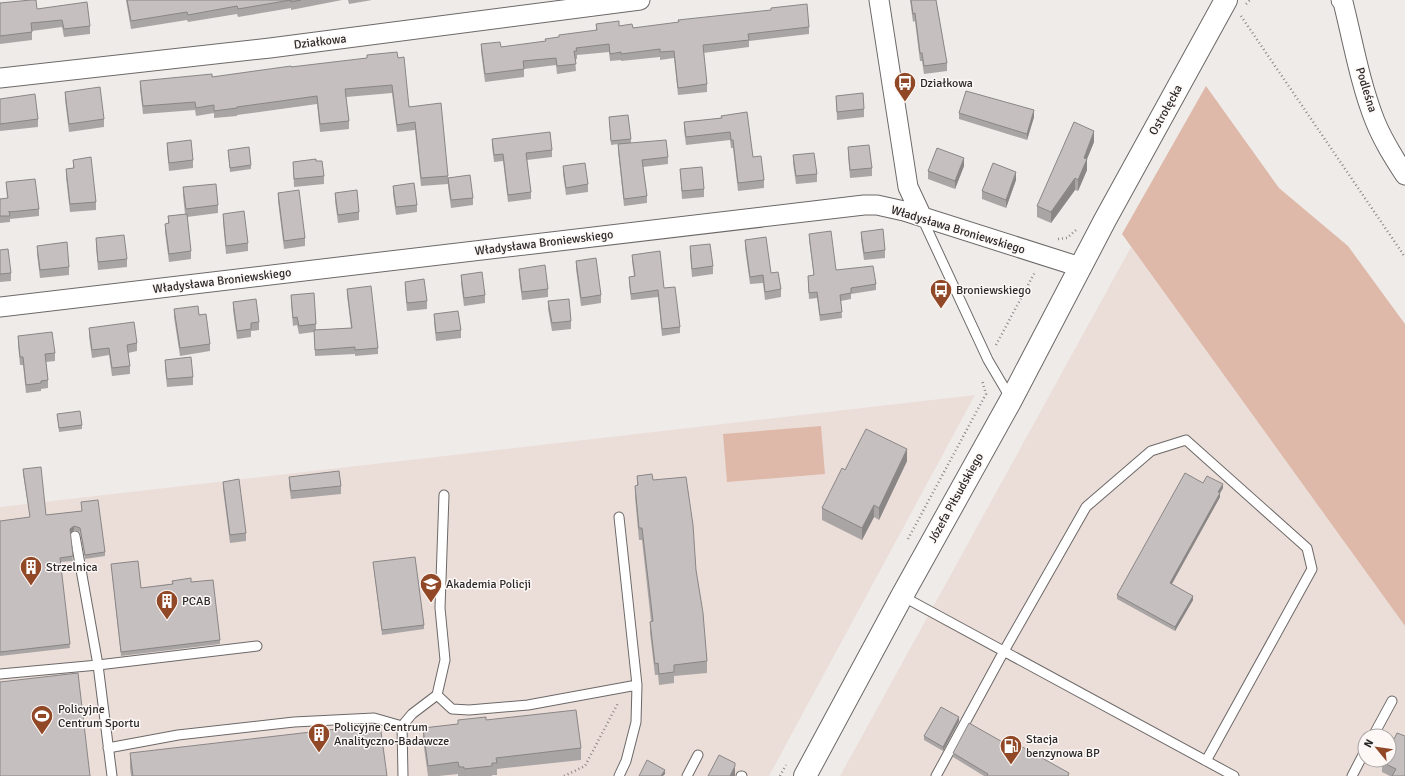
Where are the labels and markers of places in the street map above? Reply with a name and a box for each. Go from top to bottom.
bus stop icon: Działkowa [892,70,918,103]
place label: Działkowa [920,76,973,91]
bus stop icon: Broniewskiego [928,277,954,310]
place label: Broniewskiego [956,283,1031,298]
building icon: Strzelnica [18,554,44,587]
place label: Strzelnica [46,560,98,575]
school or university icon: Akademia Policji [418,571,444,604]
place label: Akademia Policji [446,577,531,592]
building icon: PCAB [154,588,180,621]
place label: PCAB [182,594,211,609]
place label: Policyjne Centrum Sportu [58,702,140,731]
sports icon: Policyjne Centrum Sportu [29,703,55,736]
place label: Policyjne Centrum Analityczno-Badawcze [334,720,449,749]
building icon: Policyjne Centrum Analityczno-Badawcze [306,721,332,754]
place label: Stacja benzynowa BP [1026,732,1100,761]
fuel station icon: Stacja benzynowa BP [998,733,1024,766]

